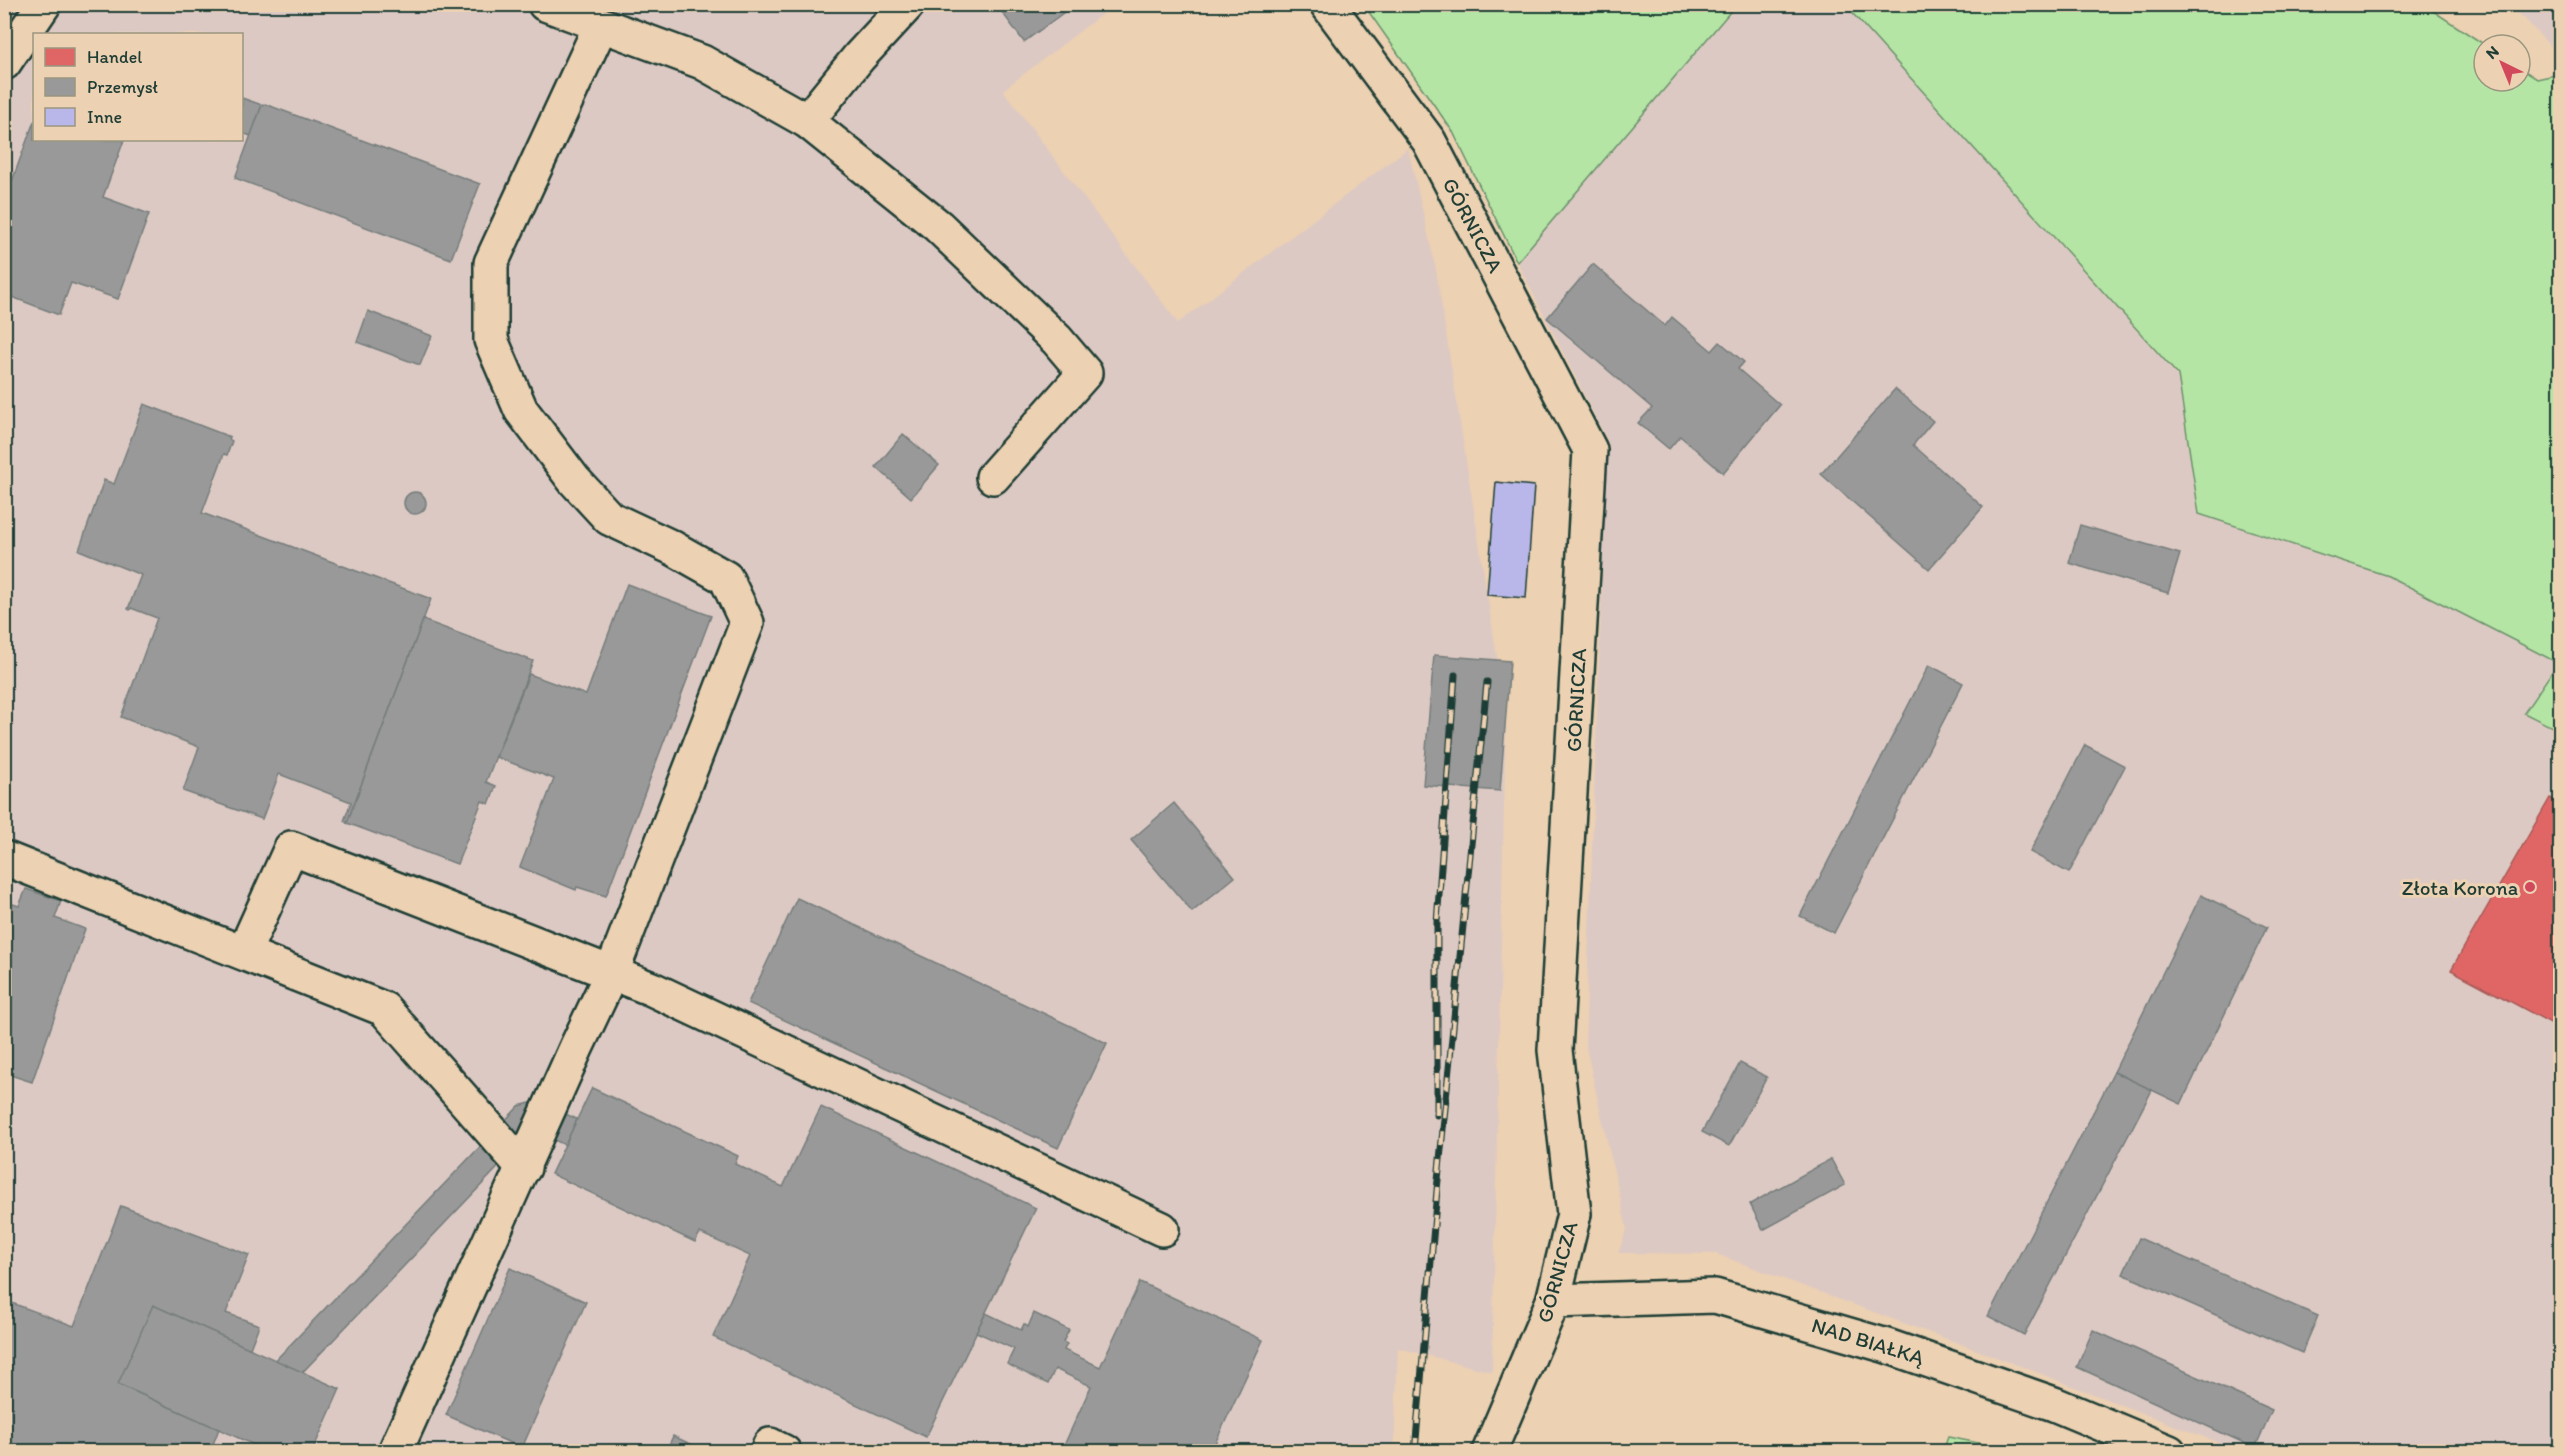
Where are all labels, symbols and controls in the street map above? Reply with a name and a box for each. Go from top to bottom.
legend [33,33,243,141]
north arrow [2472,33,2532,93]
text: N [2482,42,2503,63]
text: Handel [87,46,142,68]
text: Przemysł [87,76,158,98]
text: Inne [87,106,122,128]
street label: GÓRNICZA [1438,173,1509,277]
street label: GÓRNICZA [1561,647,1591,752]
place label: Złota Korona [2402,875,2518,900]
marker: Złota Korona [2523,880,2537,894]
street label: GÓRNICZA [1532,1218,1583,1325]
street label: NAD BIAŁKĄ [1809,1312,1928,1370]

